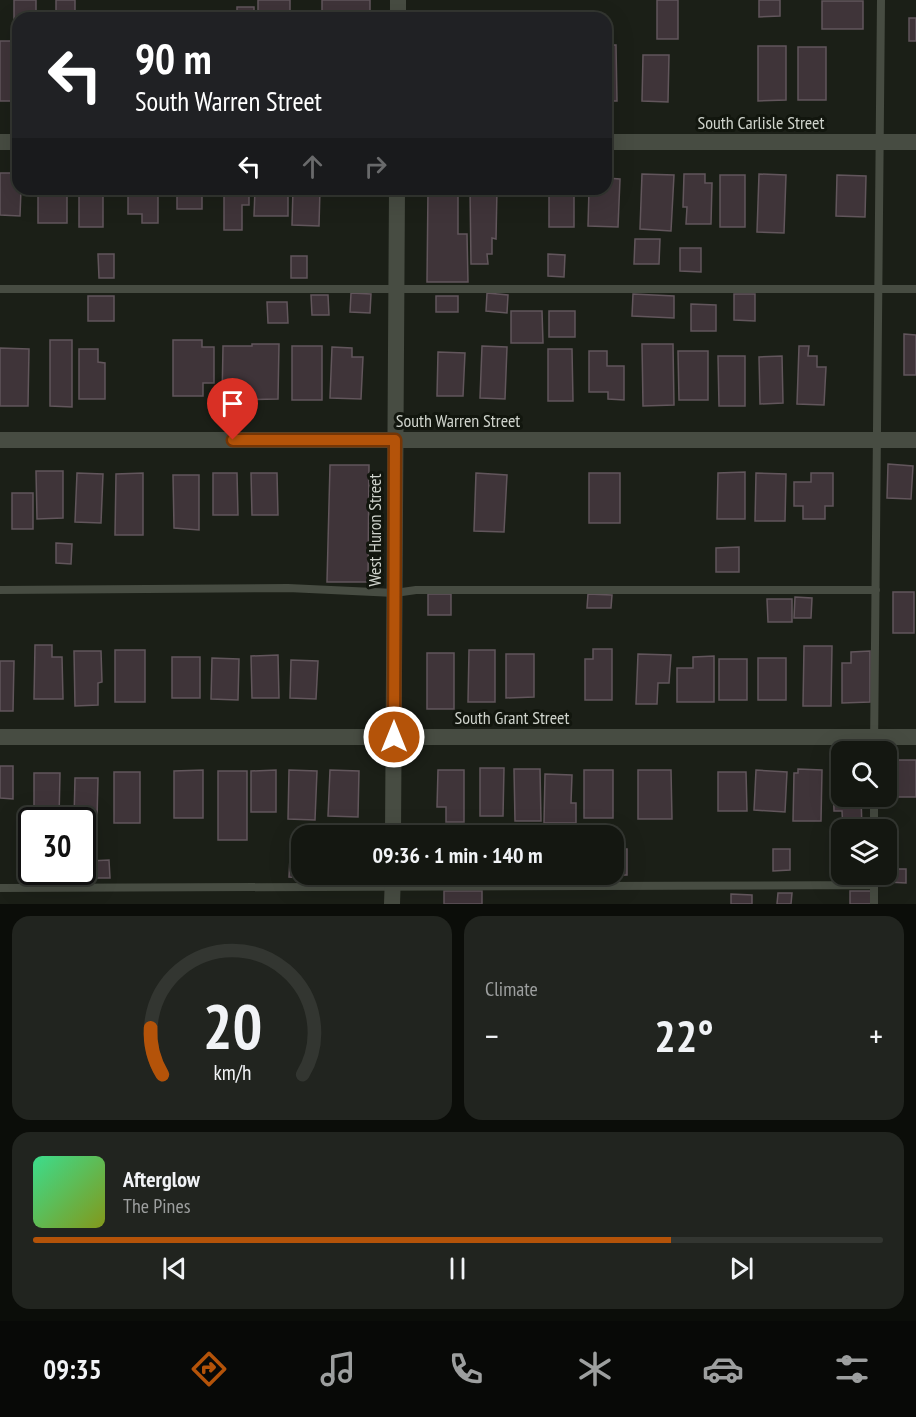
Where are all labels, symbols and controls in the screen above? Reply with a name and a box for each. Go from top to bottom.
text: 90 m [135,31,212,86]
icon: left [36,36,114,114]
text: South Warren Street [135,84,322,118]
street label: South Carlisle Street [697,111,825,134]
icon: left [233,150,266,183]
icon: ahead [296,150,329,183]
icon: right [359,150,392,183]
pin [207,378,258,440]
icon: arrive [216,387,249,420]
street label: South Warren Street [396,409,520,432]
street label: West Huron Street [363,474,386,586]
position arrow [362,705,426,769]
street label: South Grant Street [455,706,569,729]
map controls [831,741,897,885]
button: search [831,741,897,807]
speed limit sign: 30 [18,807,96,885]
button: layers [831,819,897,885]
text: 09:36 · 1 min · 140 m [372,841,543,869]
text: Climate [485,976,538,1002]
text: 20 [202,985,262,1066]
text: 22° [654,1006,714,1064]
text: − [485,1014,499,1057]
text: + [869,1014,883,1057]
text: km/h [213,1058,251,1086]
text: Afterglow [123,1165,200,1193]
text: The Pines [123,1193,190,1219]
icon: previous [158,1252,191,1285]
icon: pause [441,1252,474,1285]
icon: next [725,1252,758,1285]
icon: directions [188,1348,230,1390]
icon: music [317,1348,359,1390]
icon: phone [445,1348,487,1390]
icon: climate [574,1348,616,1390]
icon: car [702,1348,744,1390]
icon: filters [831,1348,873,1390]
text: 09:35 [43,1352,102,1386]

